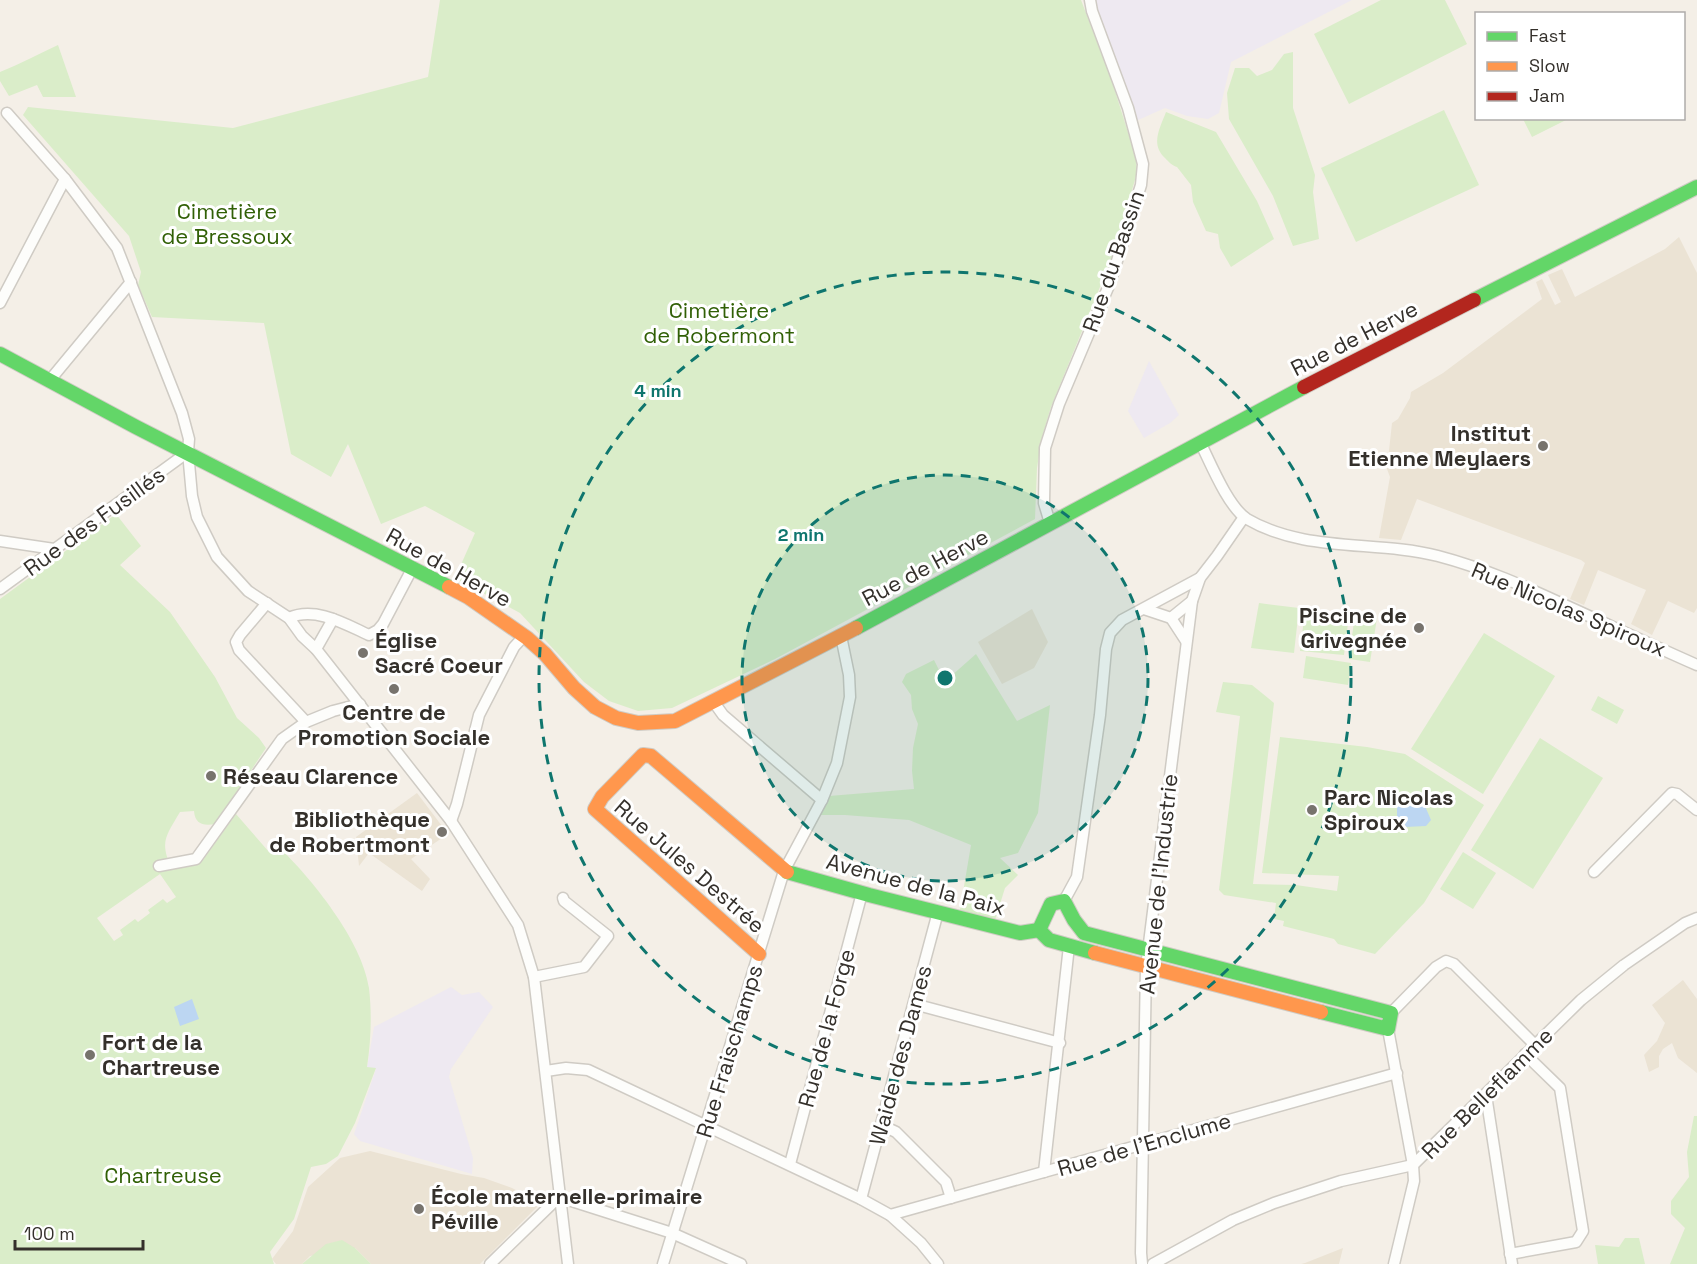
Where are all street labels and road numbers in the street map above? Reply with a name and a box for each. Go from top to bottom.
street label: Rue du Bassin [1076,186,1150,336]
street label: Rue de Herve [1286,294,1422,382]
street label: Rue des Fusillés [18,460,170,582]
street label: Rue de Herve [381,521,517,613]
street label: Rue de Herve [857,522,993,612]
street label: Rue Nicolas Spiroux [1467,555,1671,663]
street label: Avenue de l'Industrie [1132,772,1184,996]
street label: Rue Jules Destrée [609,793,771,939]
street label: Avenue de la Paix [824,847,1008,921]
street label: Rue de la Forge [791,946,861,1110]
street label: Rue Fraischamps [689,961,769,1141]
street label: Waide des Dames [863,962,937,1148]
street label: Rue Belleflamme [1415,1021,1559,1165]
street label: Rue de l'Enclume [1054,1106,1234,1182]

